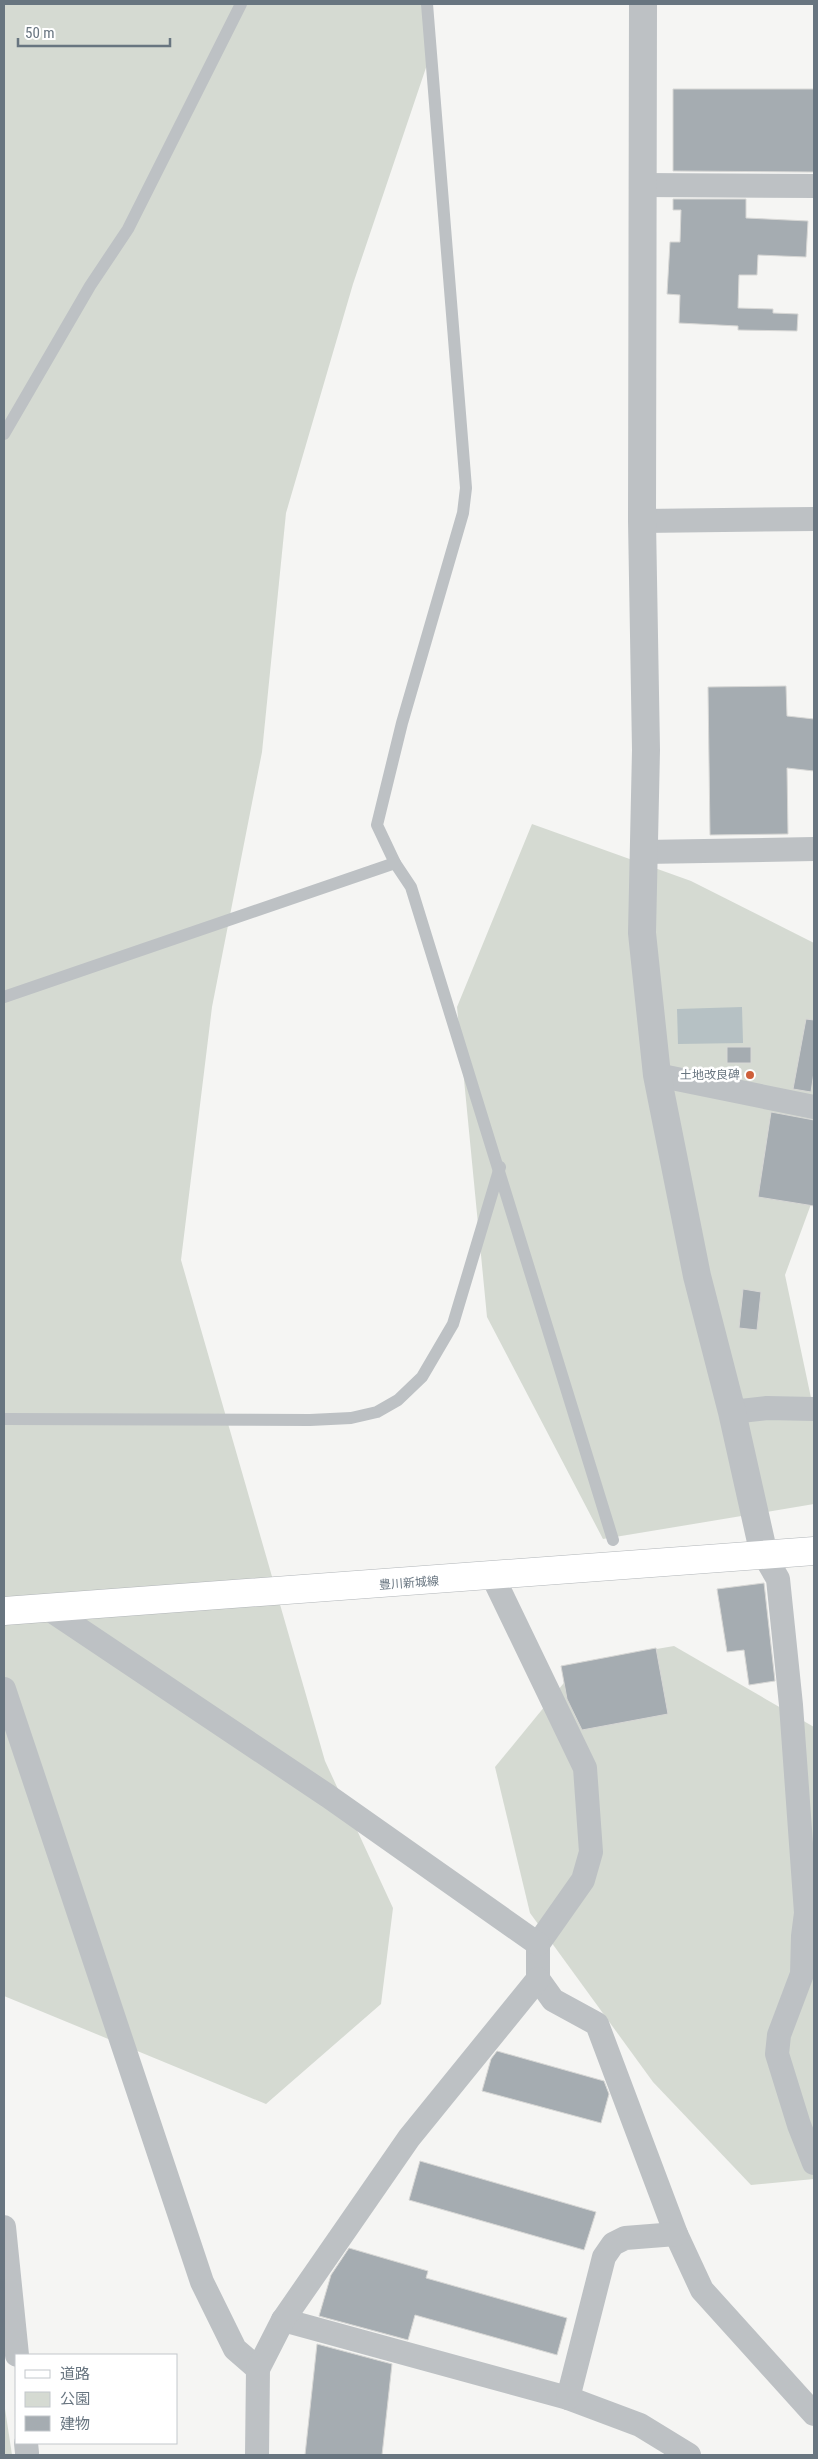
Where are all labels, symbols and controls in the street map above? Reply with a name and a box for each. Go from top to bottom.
scale bar [18,15,170,47]
text: 50 m [25,24,55,42]
place label: 土地改良碑 [680,1068,740,1082]
marker: 土地改良碑 [744,1069,756,1081]
street label: 豊川新城線 [379,1574,439,1592]
legend [15,2354,178,2444]
text: 道路 [60,2365,90,2383]
text: 公園 [60,2390,90,2408]
text: 建物 [60,2415,90,2433]

